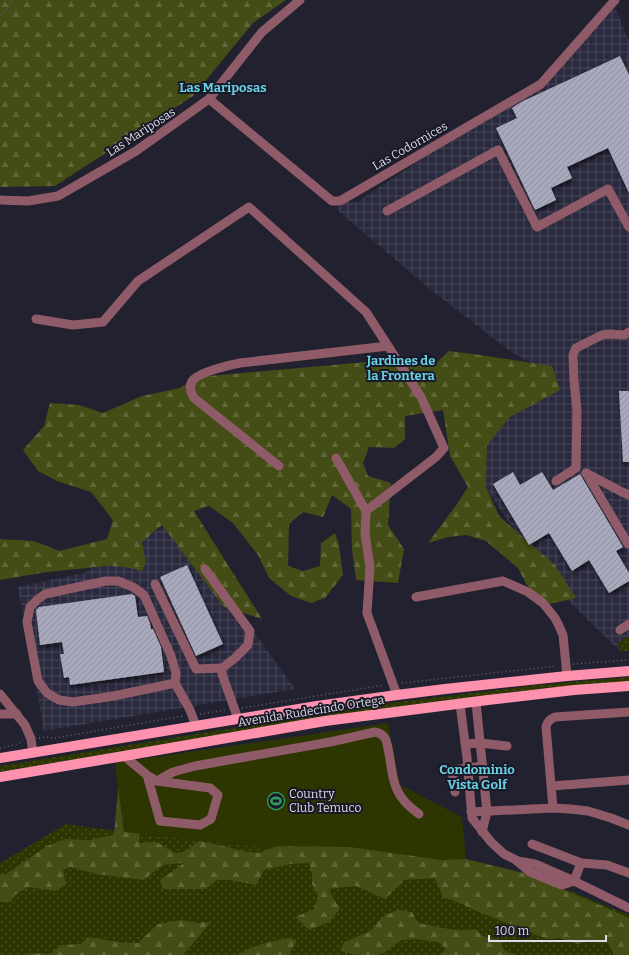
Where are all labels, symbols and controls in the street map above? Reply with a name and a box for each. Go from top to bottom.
district label: Las Mariposas [179,80,267,95]
street label: Las Mariposas [104,104,178,159]
street label: Las Codornices [370,119,450,173]
district label: Jardines de la Frontera [366,353,435,383]
street label: Avenida Rudecindo Ortega [237,692,386,729]
district label: Condominio Vista Golf [439,762,515,792]
place label: Country Club Temuco [289,787,361,815]
sports icon: Country Club Temuco [266,791,286,811]
scale bar [489,917,606,943]
text: 100 m [495,924,530,938]

